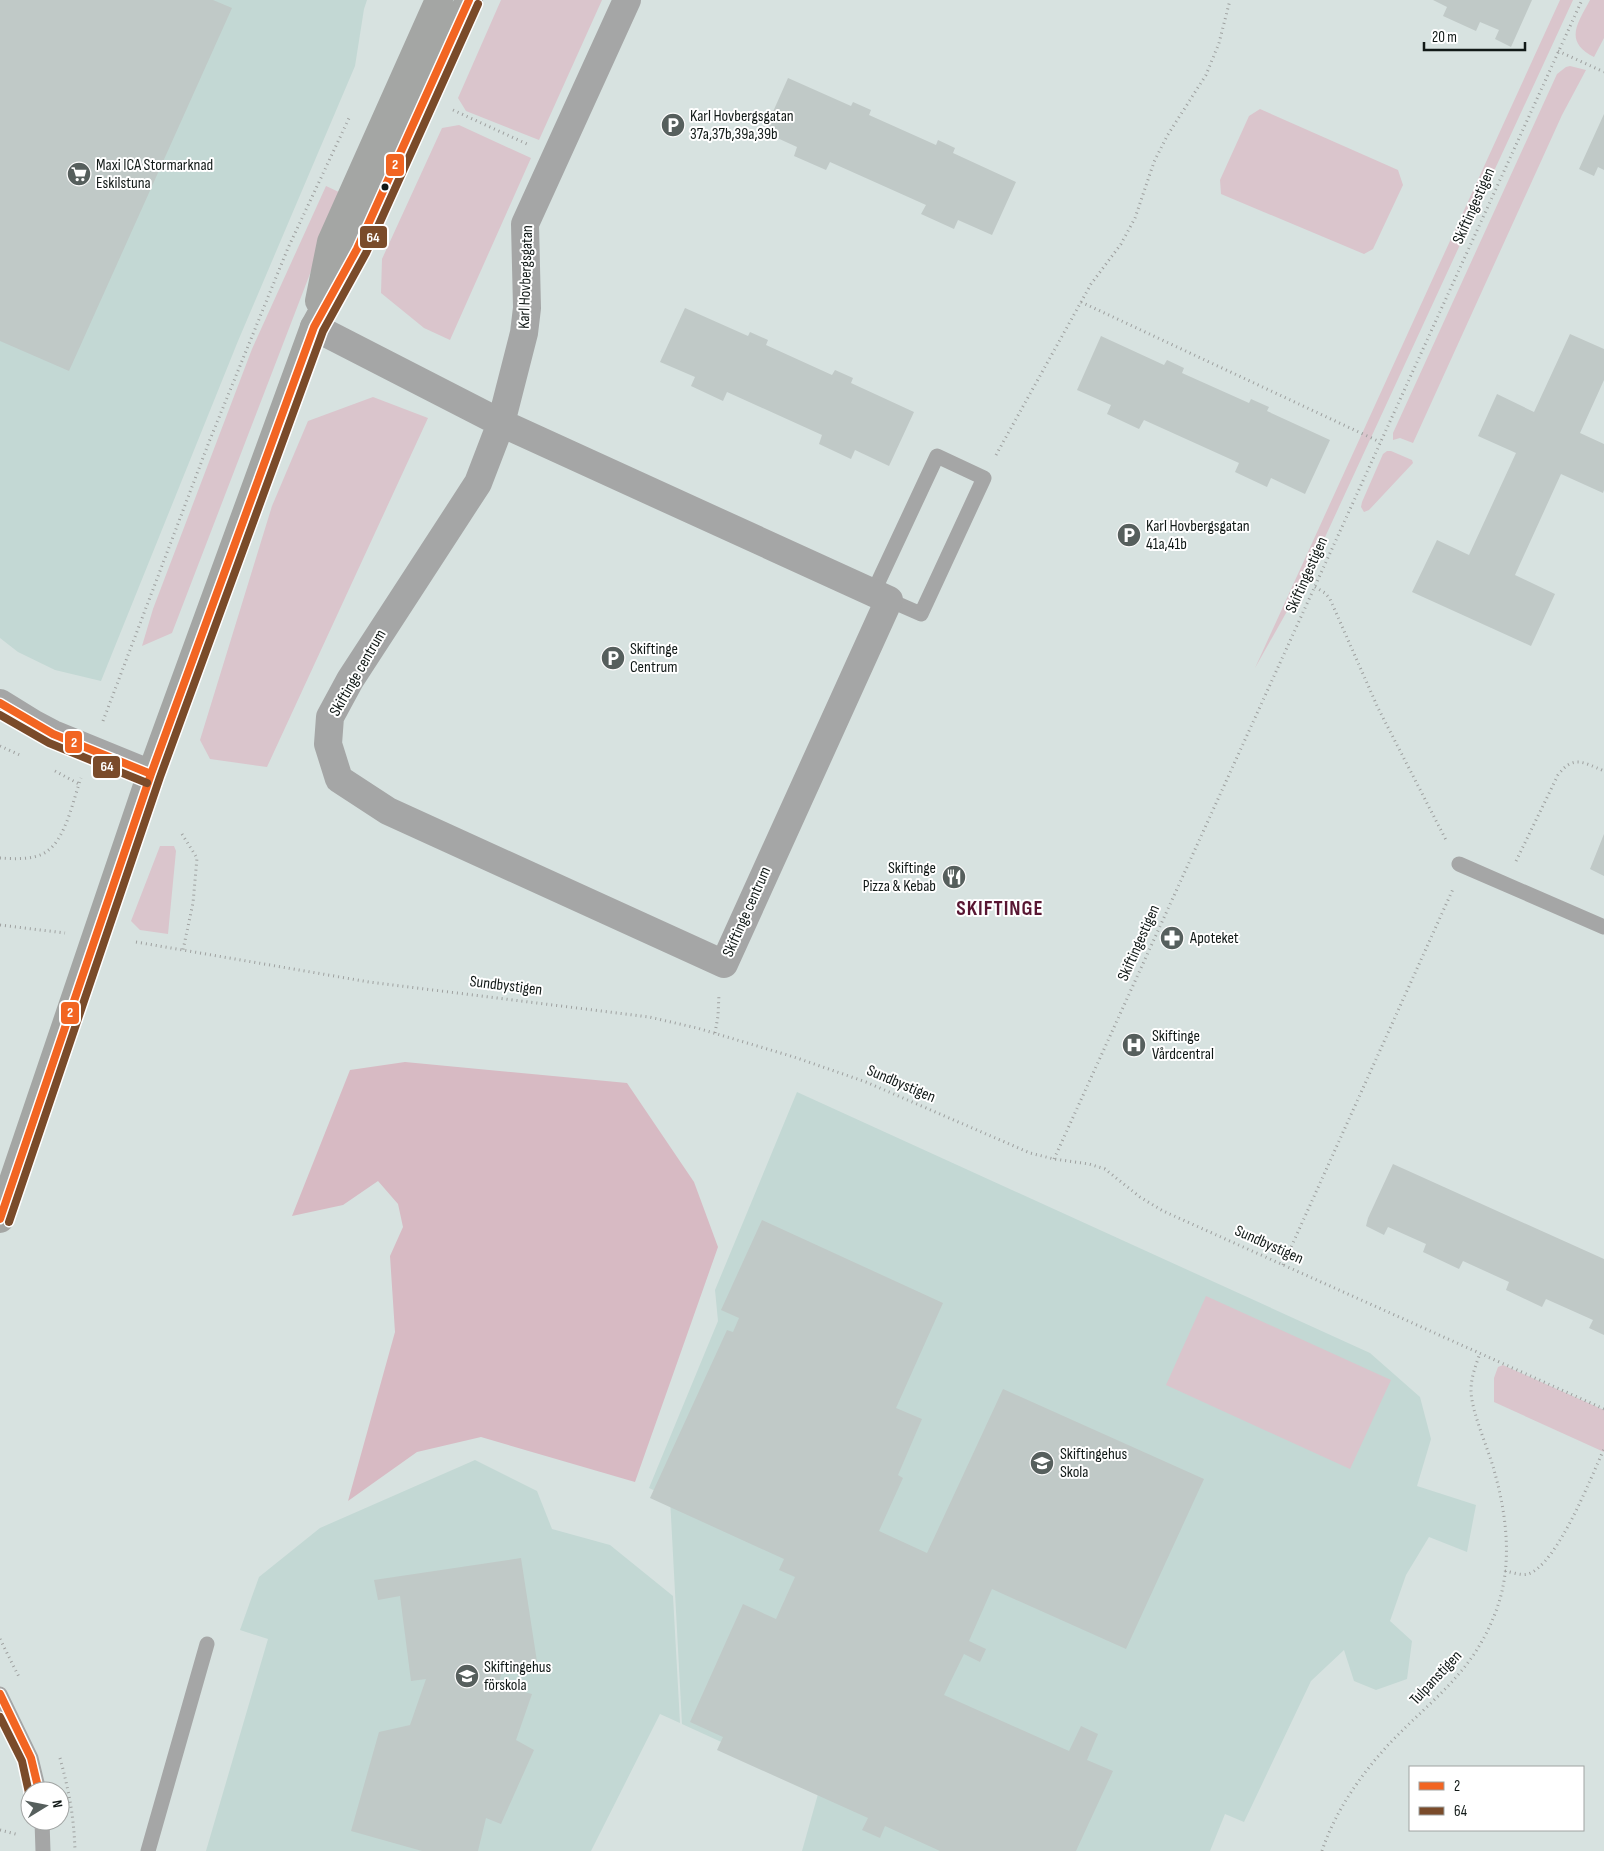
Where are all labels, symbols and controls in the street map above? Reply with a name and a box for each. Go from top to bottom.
scale bar [1424,20,1525,52]
text: 20 m [1432,28,1457,47]
place label: Karl Hovbergsgatan 37a,37b,39a,39b [690,107,794,144]
parking icon: Karl Hovbergsgatan 37a,37b,39a,39b [660,112,686,138]
line badge: 2 [385,153,405,177]
place label: Maxi ICA Stormarknad Eskilstuna [96,156,213,193]
text: 2 [392,156,398,173]
supermarket icon: Maxi ICA Stormarknad Eskilstuna [66,161,92,187]
street label: Skiftingestigen [1449,165,1499,247]
unlabelled marker [380,182,390,192]
line badge: 64 [359,225,388,249]
street label: Karl Hovbergsgatan [515,225,537,329]
text: 64 [366,229,380,246]
place label: Karl Hovbergsgatan 41a,41b [1146,517,1250,554]
parking icon: Karl Hovbergsgatan 41a,41b [1116,522,1142,548]
street label: Skiftingestigen [1282,534,1332,616]
street label: Skiftinge centrum [326,626,390,720]
place label: Skiftinge Centrum [630,640,678,677]
parking icon: Skiftinge Centrum [600,645,626,671]
line badge: 2 [64,730,83,754]
text: 2 [71,734,77,751]
line badge: 64 [92,755,121,779]
text: 64 [100,758,114,775]
place label: Skiftinge Pizza & Kebab [863,859,936,896]
street label: Skiftinge centrum [719,864,775,960]
restaurant icon: Skiftinge Pizza & Kebab [941,864,967,890]
district label: SKIFTINGE [956,896,1044,921]
street label: Skiftingestigen [1114,902,1164,984]
pharmacy icon: Apoteket [1159,925,1185,951]
place label: Apoteket [1189,929,1239,948]
street label: Sundbystigen [469,972,543,1000]
line badge: 2 [60,1001,80,1025]
text: 2 [67,1004,73,1021]
place label: Skiftinge Vårdcentral [1152,1027,1214,1064]
hospital icon: Skiftinge Vårdcentral [1121,1032,1147,1058]
street label: Sundbystigen [864,1061,938,1107]
street label: Sundbystigen [1232,1221,1306,1269]
place label: Skiftingehus Skola [1060,1445,1128,1482]
school or university icon: Skiftingehus Skola [1029,1450,1055,1476]
street label: Tulpanstigen [1406,1647,1466,1709]
place label: Skiftingehus förskola [484,1658,552,1695]
school or university icon: Skiftingehus förskola [454,1663,480,1689]
legend [1409,1766,1584,1831]
text: 2 [1454,1777,1460,1796]
north arrow [20,1781,70,1831]
text: N [48,1799,66,1809]
text: 64 [1454,1802,1467,1821]

